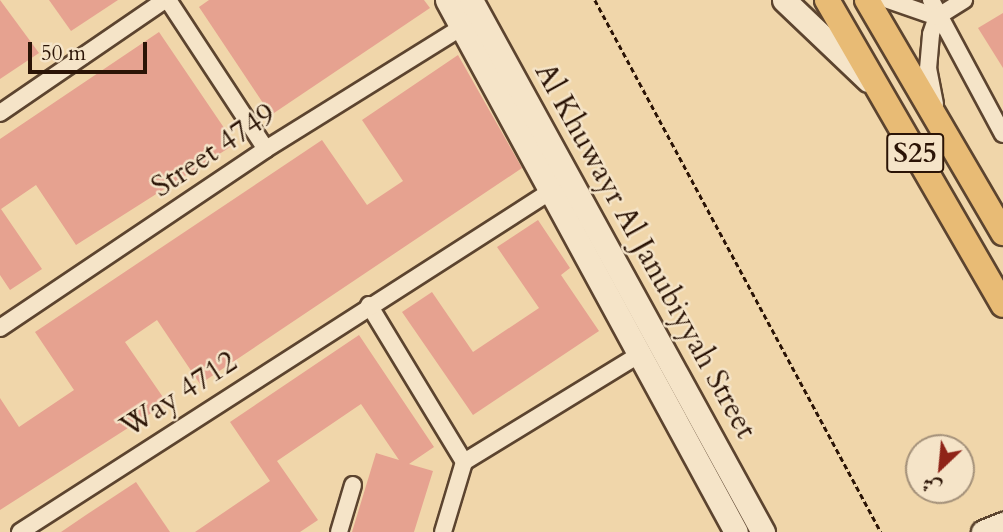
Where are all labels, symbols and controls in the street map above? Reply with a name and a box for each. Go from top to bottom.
scale bar [32,28,150,72]
text: 50 m [41,39,86,68]
street label: Al Khuwayr Al Janubiyyah Street [527,57,763,445]
street label: Street 4749 [145,96,283,206]
road number: S25 [885,128,945,178]
street label: Way 4712 [114,344,244,446]
north arrow [905,434,975,504]
text: ش [918,470,946,502]

